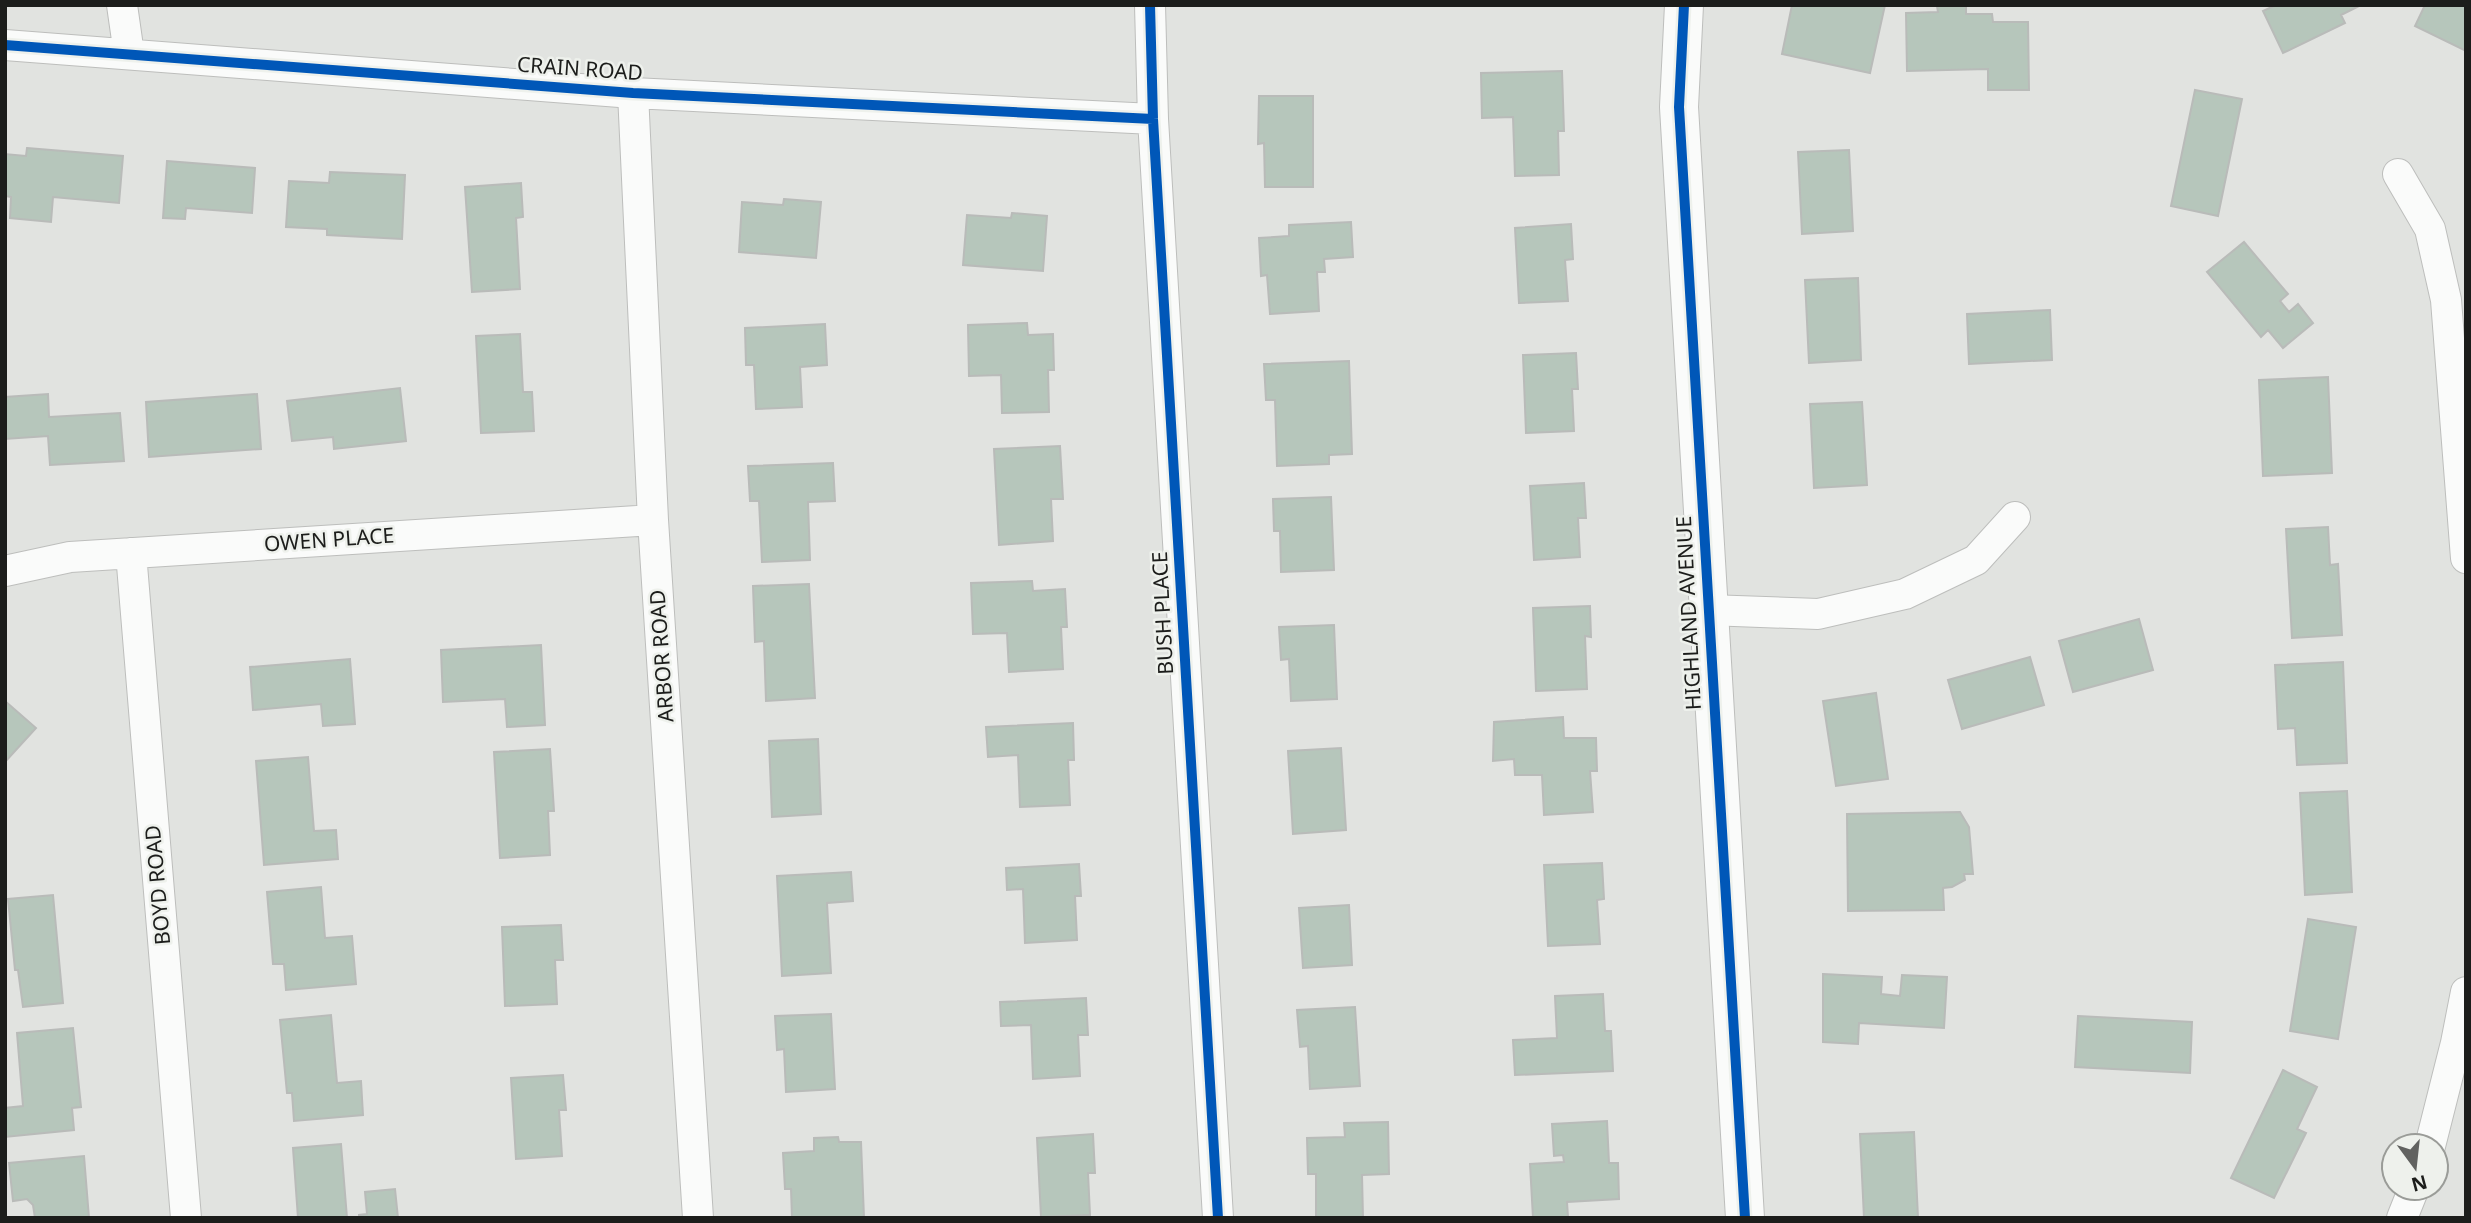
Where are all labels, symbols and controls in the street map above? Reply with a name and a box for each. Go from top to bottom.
street label: CRAIN ROAD [516,50,644,86]
street label: HIGHLAND AVENUE [1669,515,1707,711]
street label: OWEN PLACE [263,520,395,558]
street label: BUSH PLACE [1145,551,1179,675]
street label: ARBOR ROAD [642,589,680,723]
street label: BOYD ROAD [138,824,176,946]
north arrow [2380,1132,2450,1202]
text: N [2409,1169,2430,1198]

